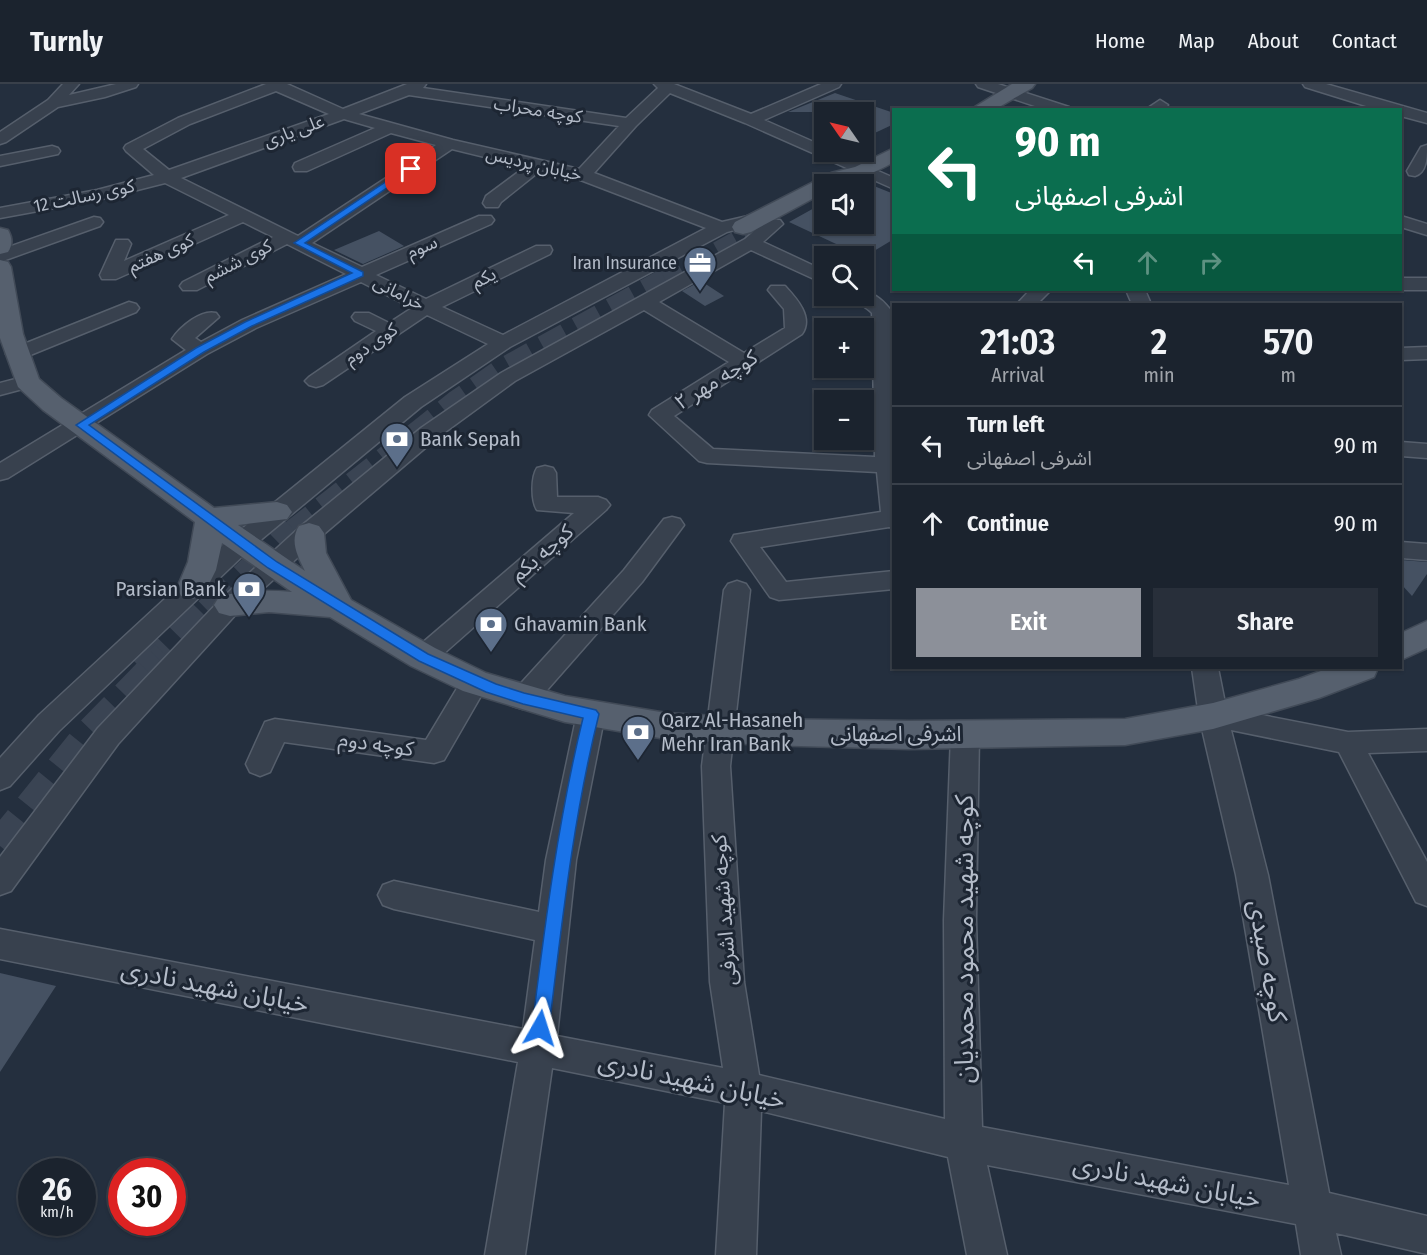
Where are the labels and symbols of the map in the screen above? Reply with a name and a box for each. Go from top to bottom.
street label: کوچه محراب [492,92,584,128]
north arrow [814,102,874,162]
street label: علی یاری [261,110,327,152]
street label: خیابان پردیس [484,142,584,186]
pin [385,143,436,194]
street label: کوی رسالت 12 [31,174,137,217]
street label: کوی هفتم [125,229,199,279]
street label: سوم [403,231,442,266]
street label: کوی ششم [200,234,277,289]
office icon: Iran Insurance [682,245,718,292]
place label: Iran Insurance [572,252,677,274]
street label: یکم [468,263,501,295]
street label: خرامانی [370,271,428,315]
street label: کوی دوم [340,318,404,372]
street label: کوچه مهر ۲ [670,344,763,416]
bank icon: Bank Sepah [379,421,415,468]
place label: Bank Sepah [420,426,521,452]
street label: کوچه یکم [505,518,580,589]
bank icon: Parsian Bank [231,571,267,618]
place label: Parsian Bank [116,576,226,602]
bank icon: Ghavamin Bank [473,606,509,653]
place label: Ghavamin Bank [514,611,647,637]
place label: Qarz Al-Hasaneh Mehr Iran Bank [661,707,803,757]
bank icon: Qarz Al-Hasaneh Mehr Iran Bank [620,714,656,761]
street label: اشرفی اصفهانی [830,721,962,747]
street label: کوچه دوم [336,726,416,765]
street label: کوچه شهید محمود محمدیان [949,794,981,1083]
street label: کوچه شهید اشرفی [706,833,742,986]
street label: کوچه صیدی [1240,897,1294,1025]
street label: خیابان شهید نادری [118,953,311,1020]
position arrow [508,996,572,1060]
street label: خیابان شهید نادری [595,1046,788,1115]
street label: خیابان شهید نادری [1070,1148,1263,1215]
speed limit sign: 30 [108,1158,186,1236]

